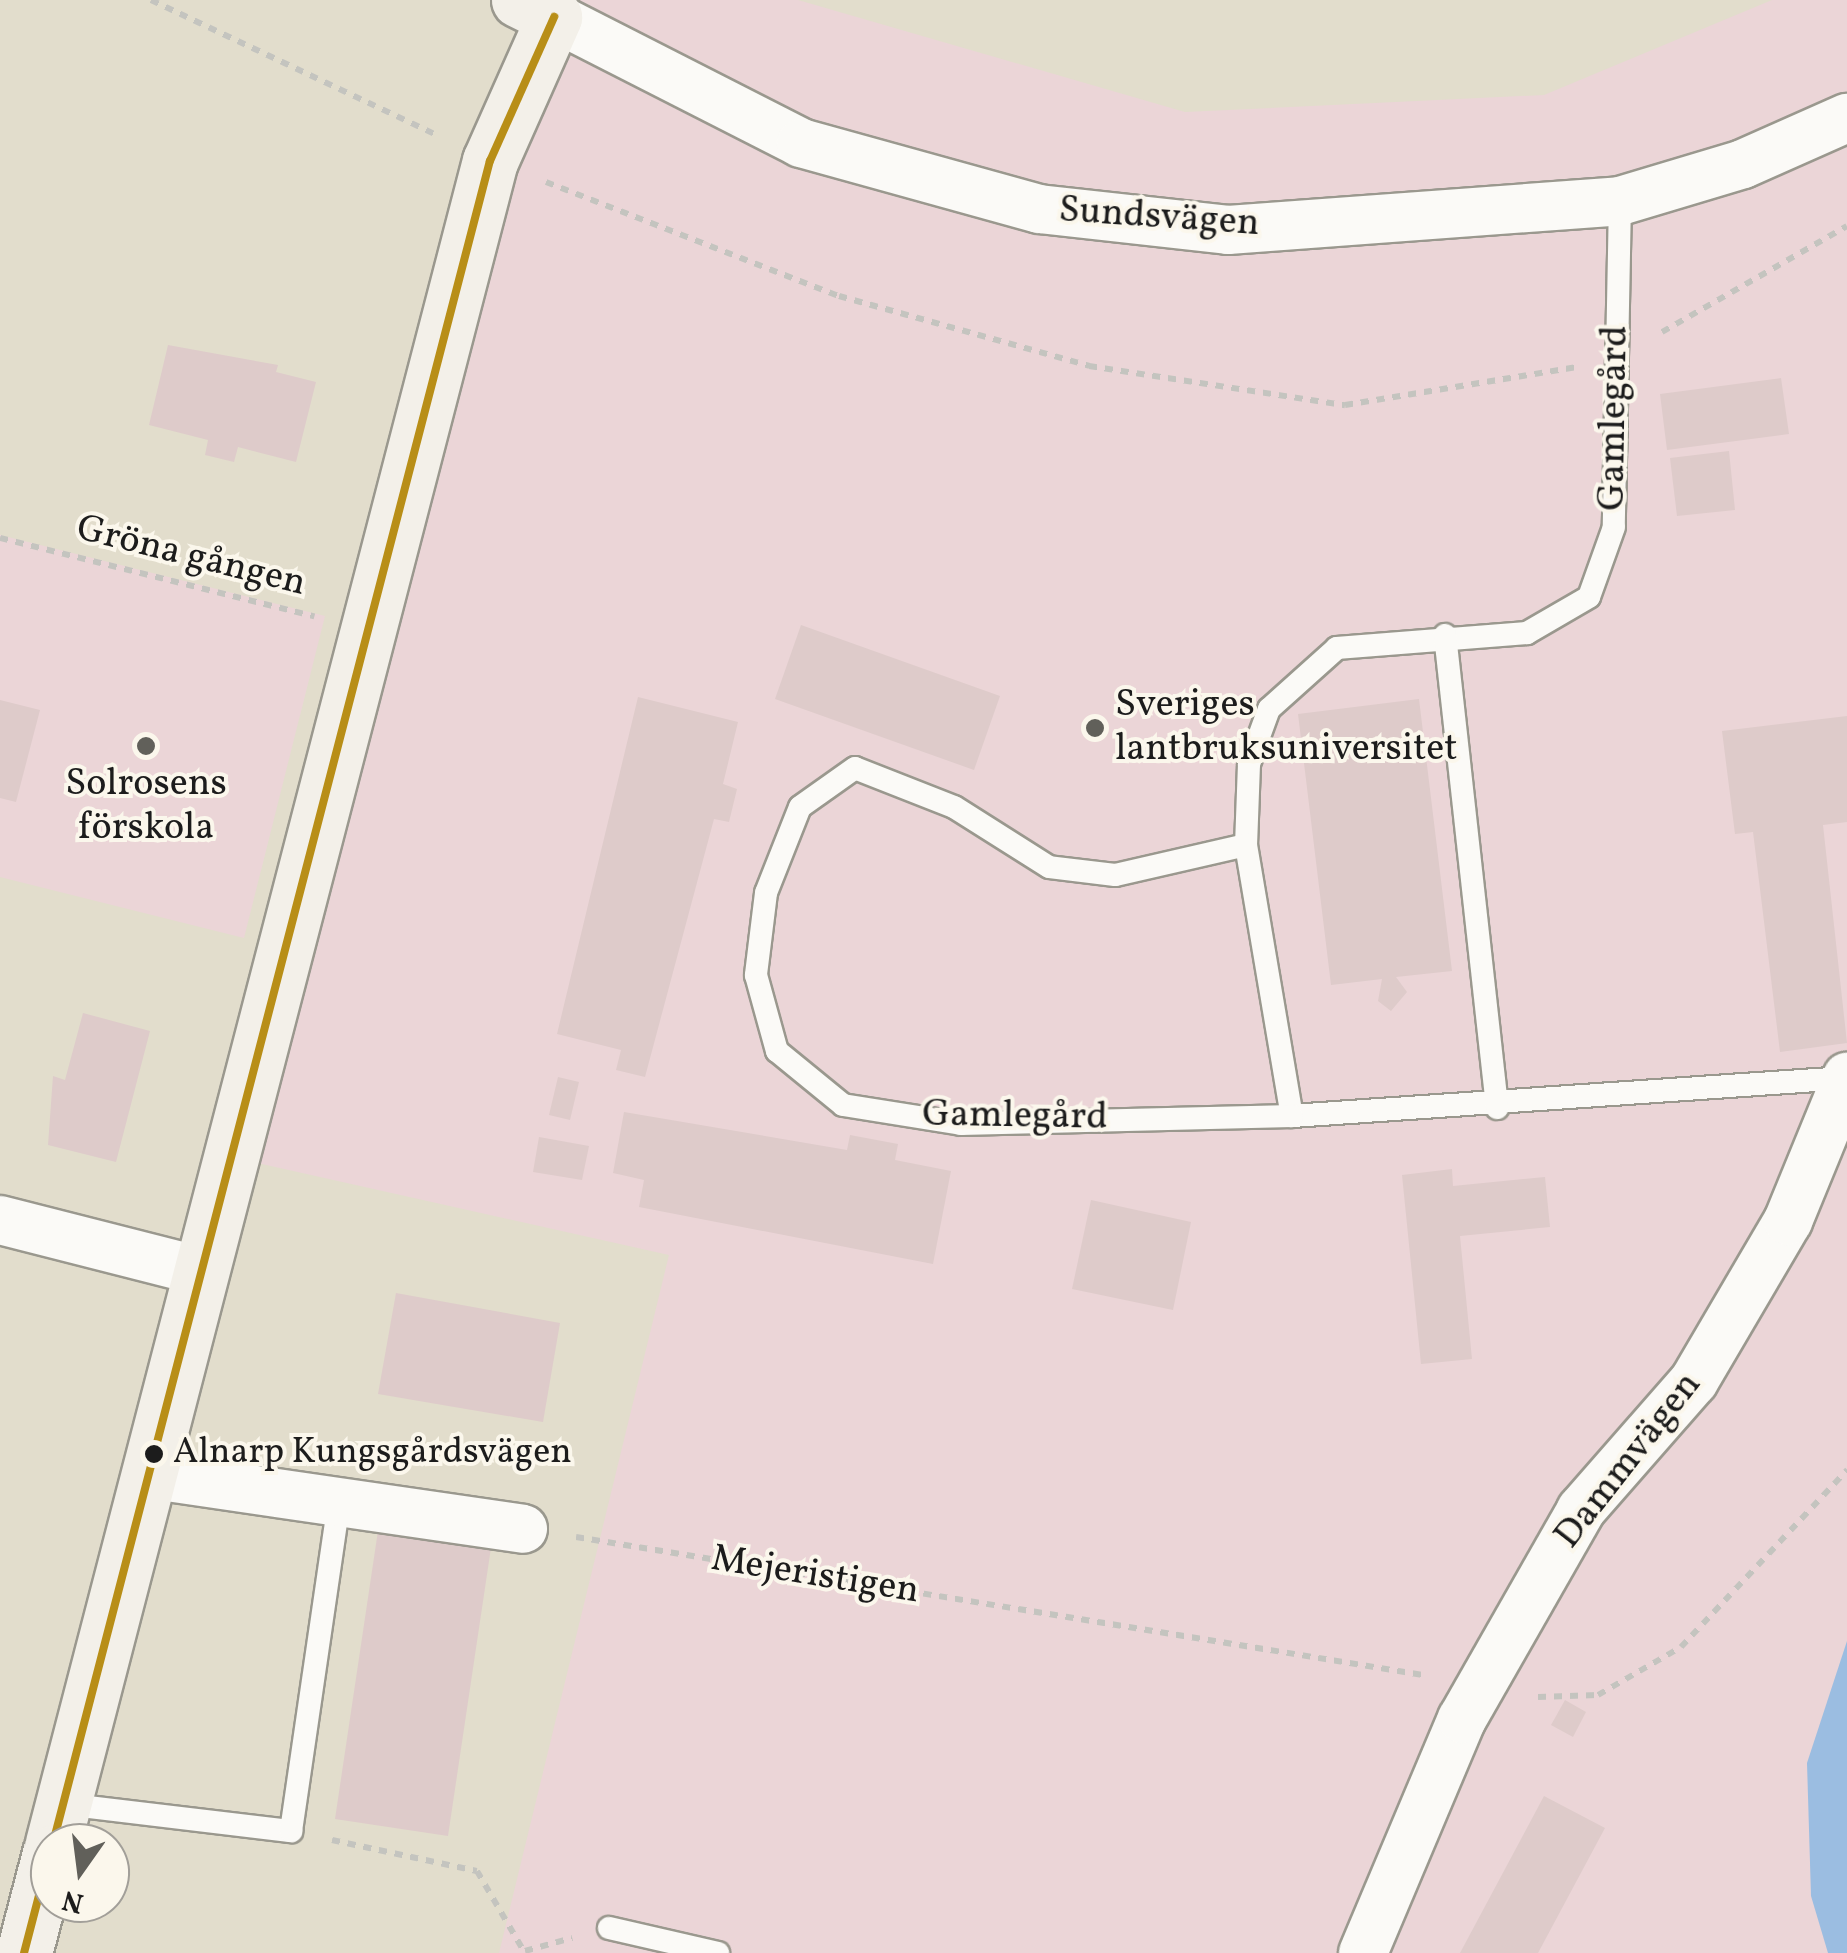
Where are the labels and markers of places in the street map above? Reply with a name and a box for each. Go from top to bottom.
place label: Sveriges lantbruksuniversitet [1115,683,1458,772]
marker: Sveriges lantbruksuniversitet [1084,717,1106,739]
marker: Solrosens förskola [135,735,157,757]
place label: Solrosens förskola [65,762,227,852]
place label: Alnarp Kungsgårdsvägen [173,1432,572,1476]
marker: Alnarp Kungsgårdsvägen [144,1444,164,1464]

